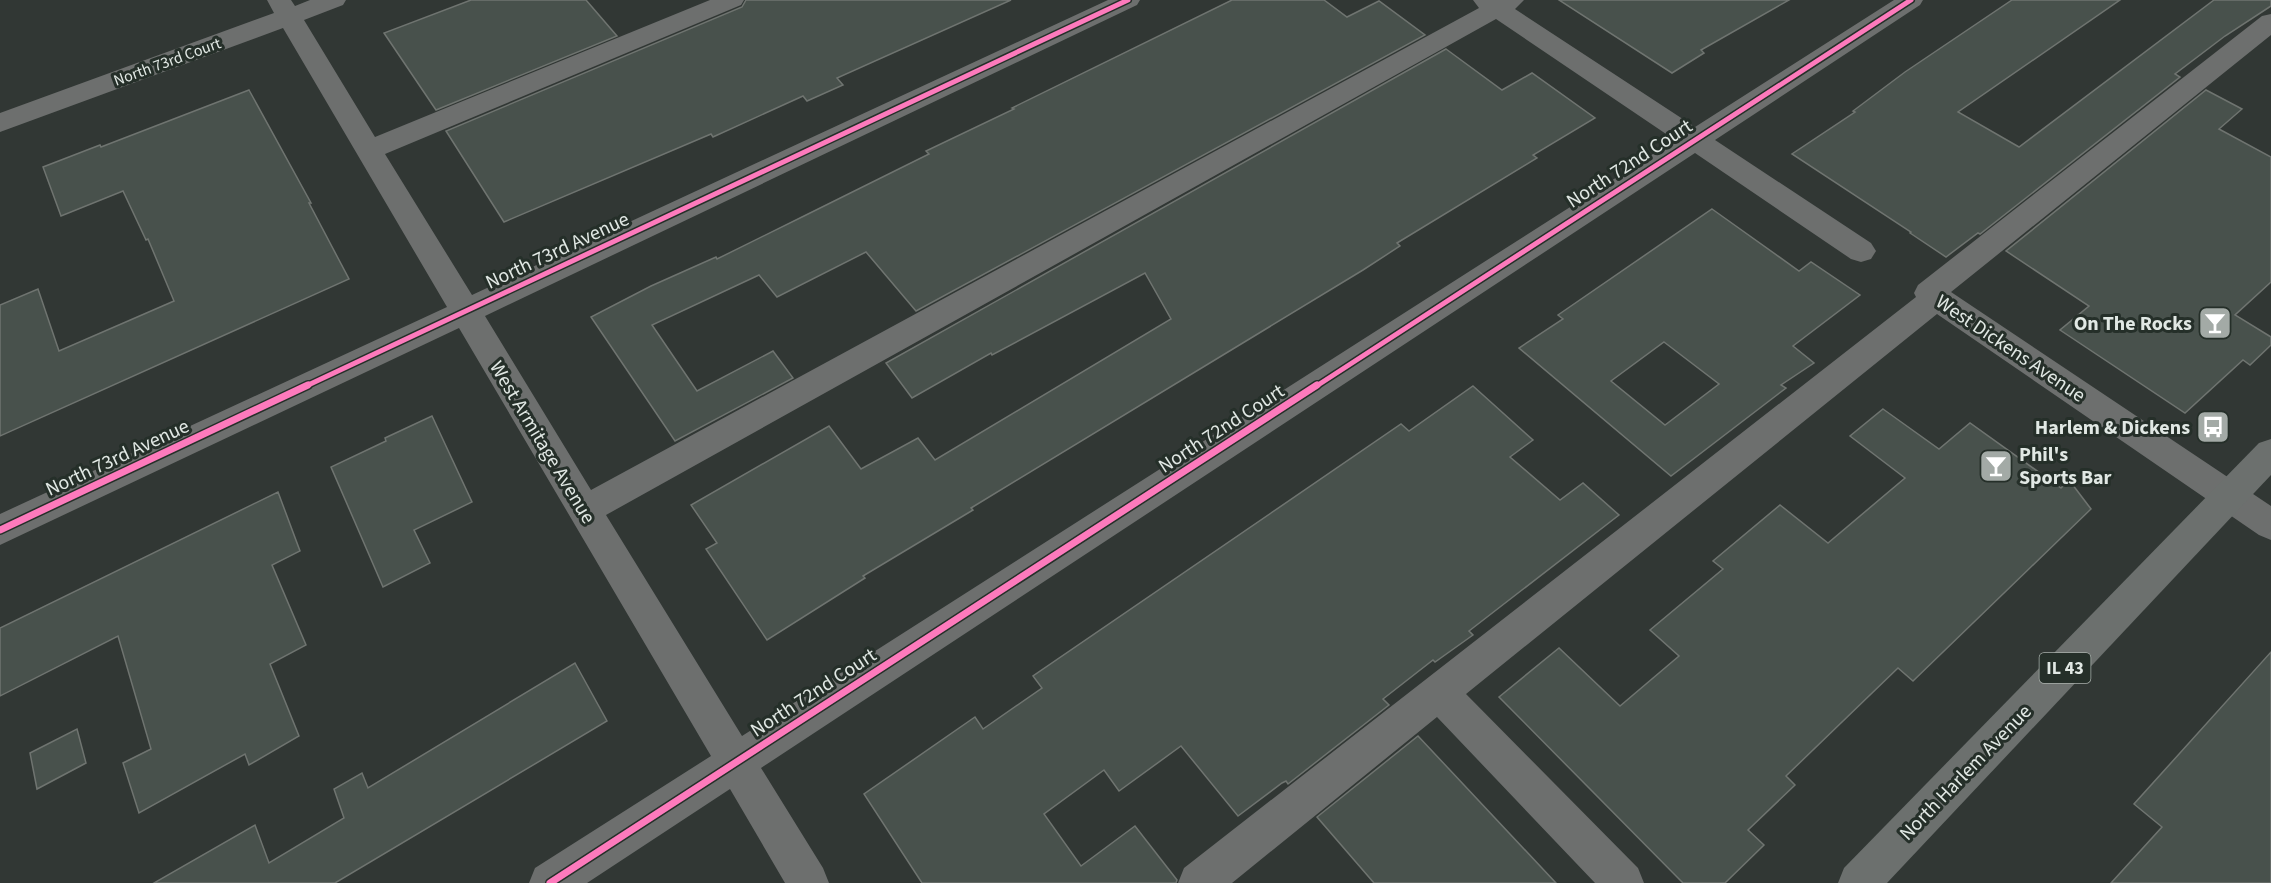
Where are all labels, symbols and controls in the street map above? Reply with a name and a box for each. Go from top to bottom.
street label: North 73rd Court [111,32,225,92]
street label: North 72nd Court [1561,112,1698,215]
street label: North 73rd Avenue [481,205,634,297]
street label: West Dickens Avenue [1930,288,2091,409]
bar icon: On The Rocks [2197,305,2233,341]
place label: On The Rocks [2074,310,2192,338]
street label: West Armitage Avenue [482,356,602,529]
street label: North 72nd Court [1153,377,1290,480]
bus stop icon: Harlem & Dickens [2195,409,2231,445]
street label: North 73rd Avenue [41,412,194,504]
place label: Harlem & Dickens [2035,414,2190,442]
place label: Phil's Sports Bar [2019,441,2112,492]
bar icon: Phil's Sports Bar [1978,448,2014,484]
street label: North 72nd Court [745,641,882,744]
road number: IL 43 [2040,653,2090,683]
street label: North Harlem Avenue [1893,698,2038,847]

